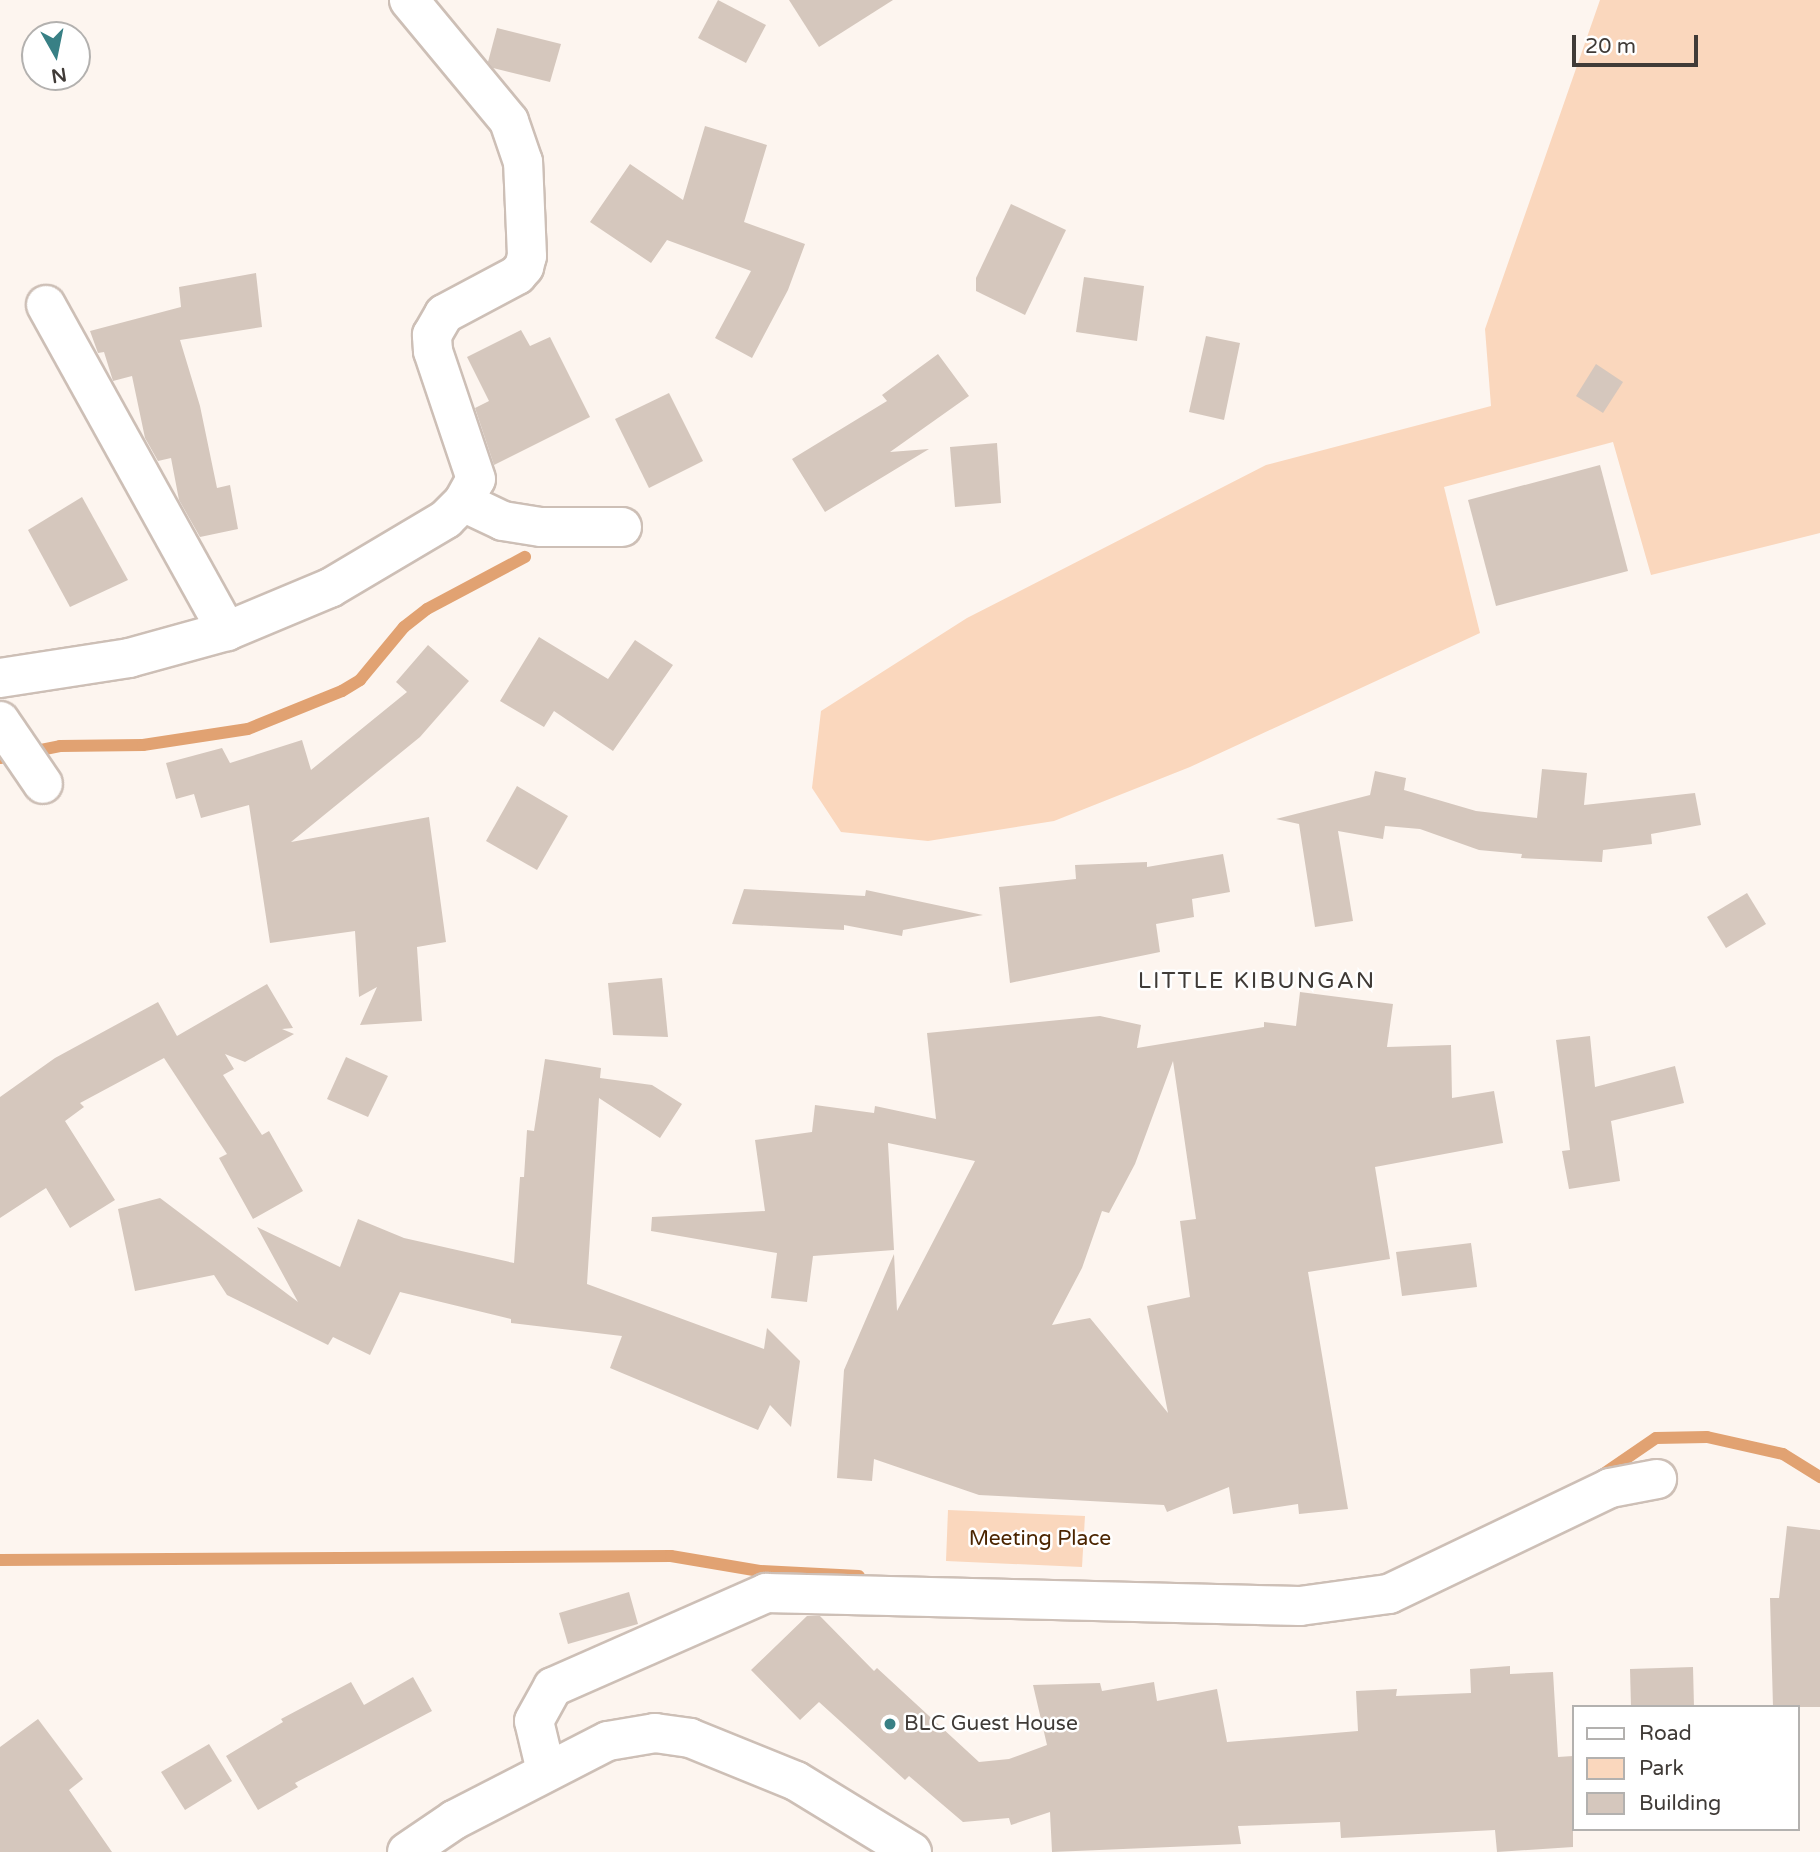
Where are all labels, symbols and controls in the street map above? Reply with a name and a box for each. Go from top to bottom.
north arrow [21,21,91,91]
scale bar [1575,21,1701,65]
text: 20 m [1585,34,1636,59]
text: N [50,63,68,87]
district label: LITTLE KIBUNGAN [1140,967,1374,995]
park label: Meeting Place [969,1526,1111,1552]
legend [1572,1705,1799,1831]
place label: BLC Guest House [904,1711,1078,1737]
marker: BLC Guest House [882,1716,898,1732]
text: Road [1639,1721,1692,1746]
text: Park [1639,1756,1684,1781]
text: Building [1639,1791,1721,1816]

